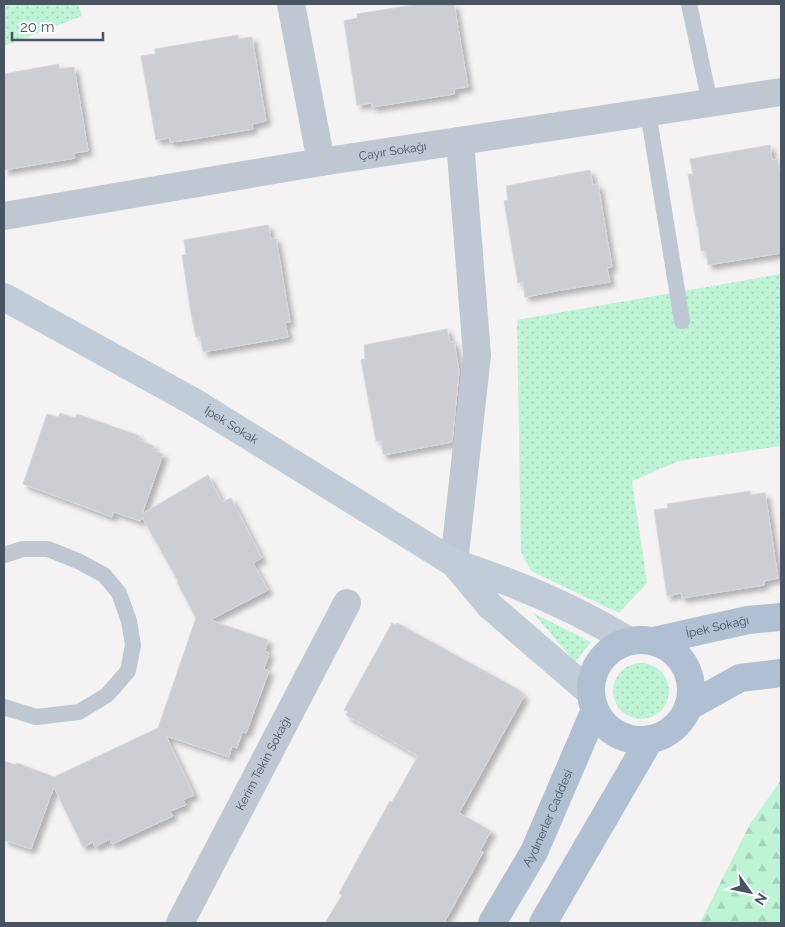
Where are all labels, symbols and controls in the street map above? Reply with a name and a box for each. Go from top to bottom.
scale bar [12,10,104,42]
text: 20 m [20,18,55,36]
street label: Çayır Sokağı [358,139,427,163]
street label: İpek Sokak [202,403,261,447]
street label: İpek Sokağı [685,613,750,641]
street label: Kerim Tekin Sokağı [233,714,294,813]
street label: Aydınerler Caddesi [520,768,576,869]
north arrow [725,867,775,917]
text: N [751,890,771,908]

